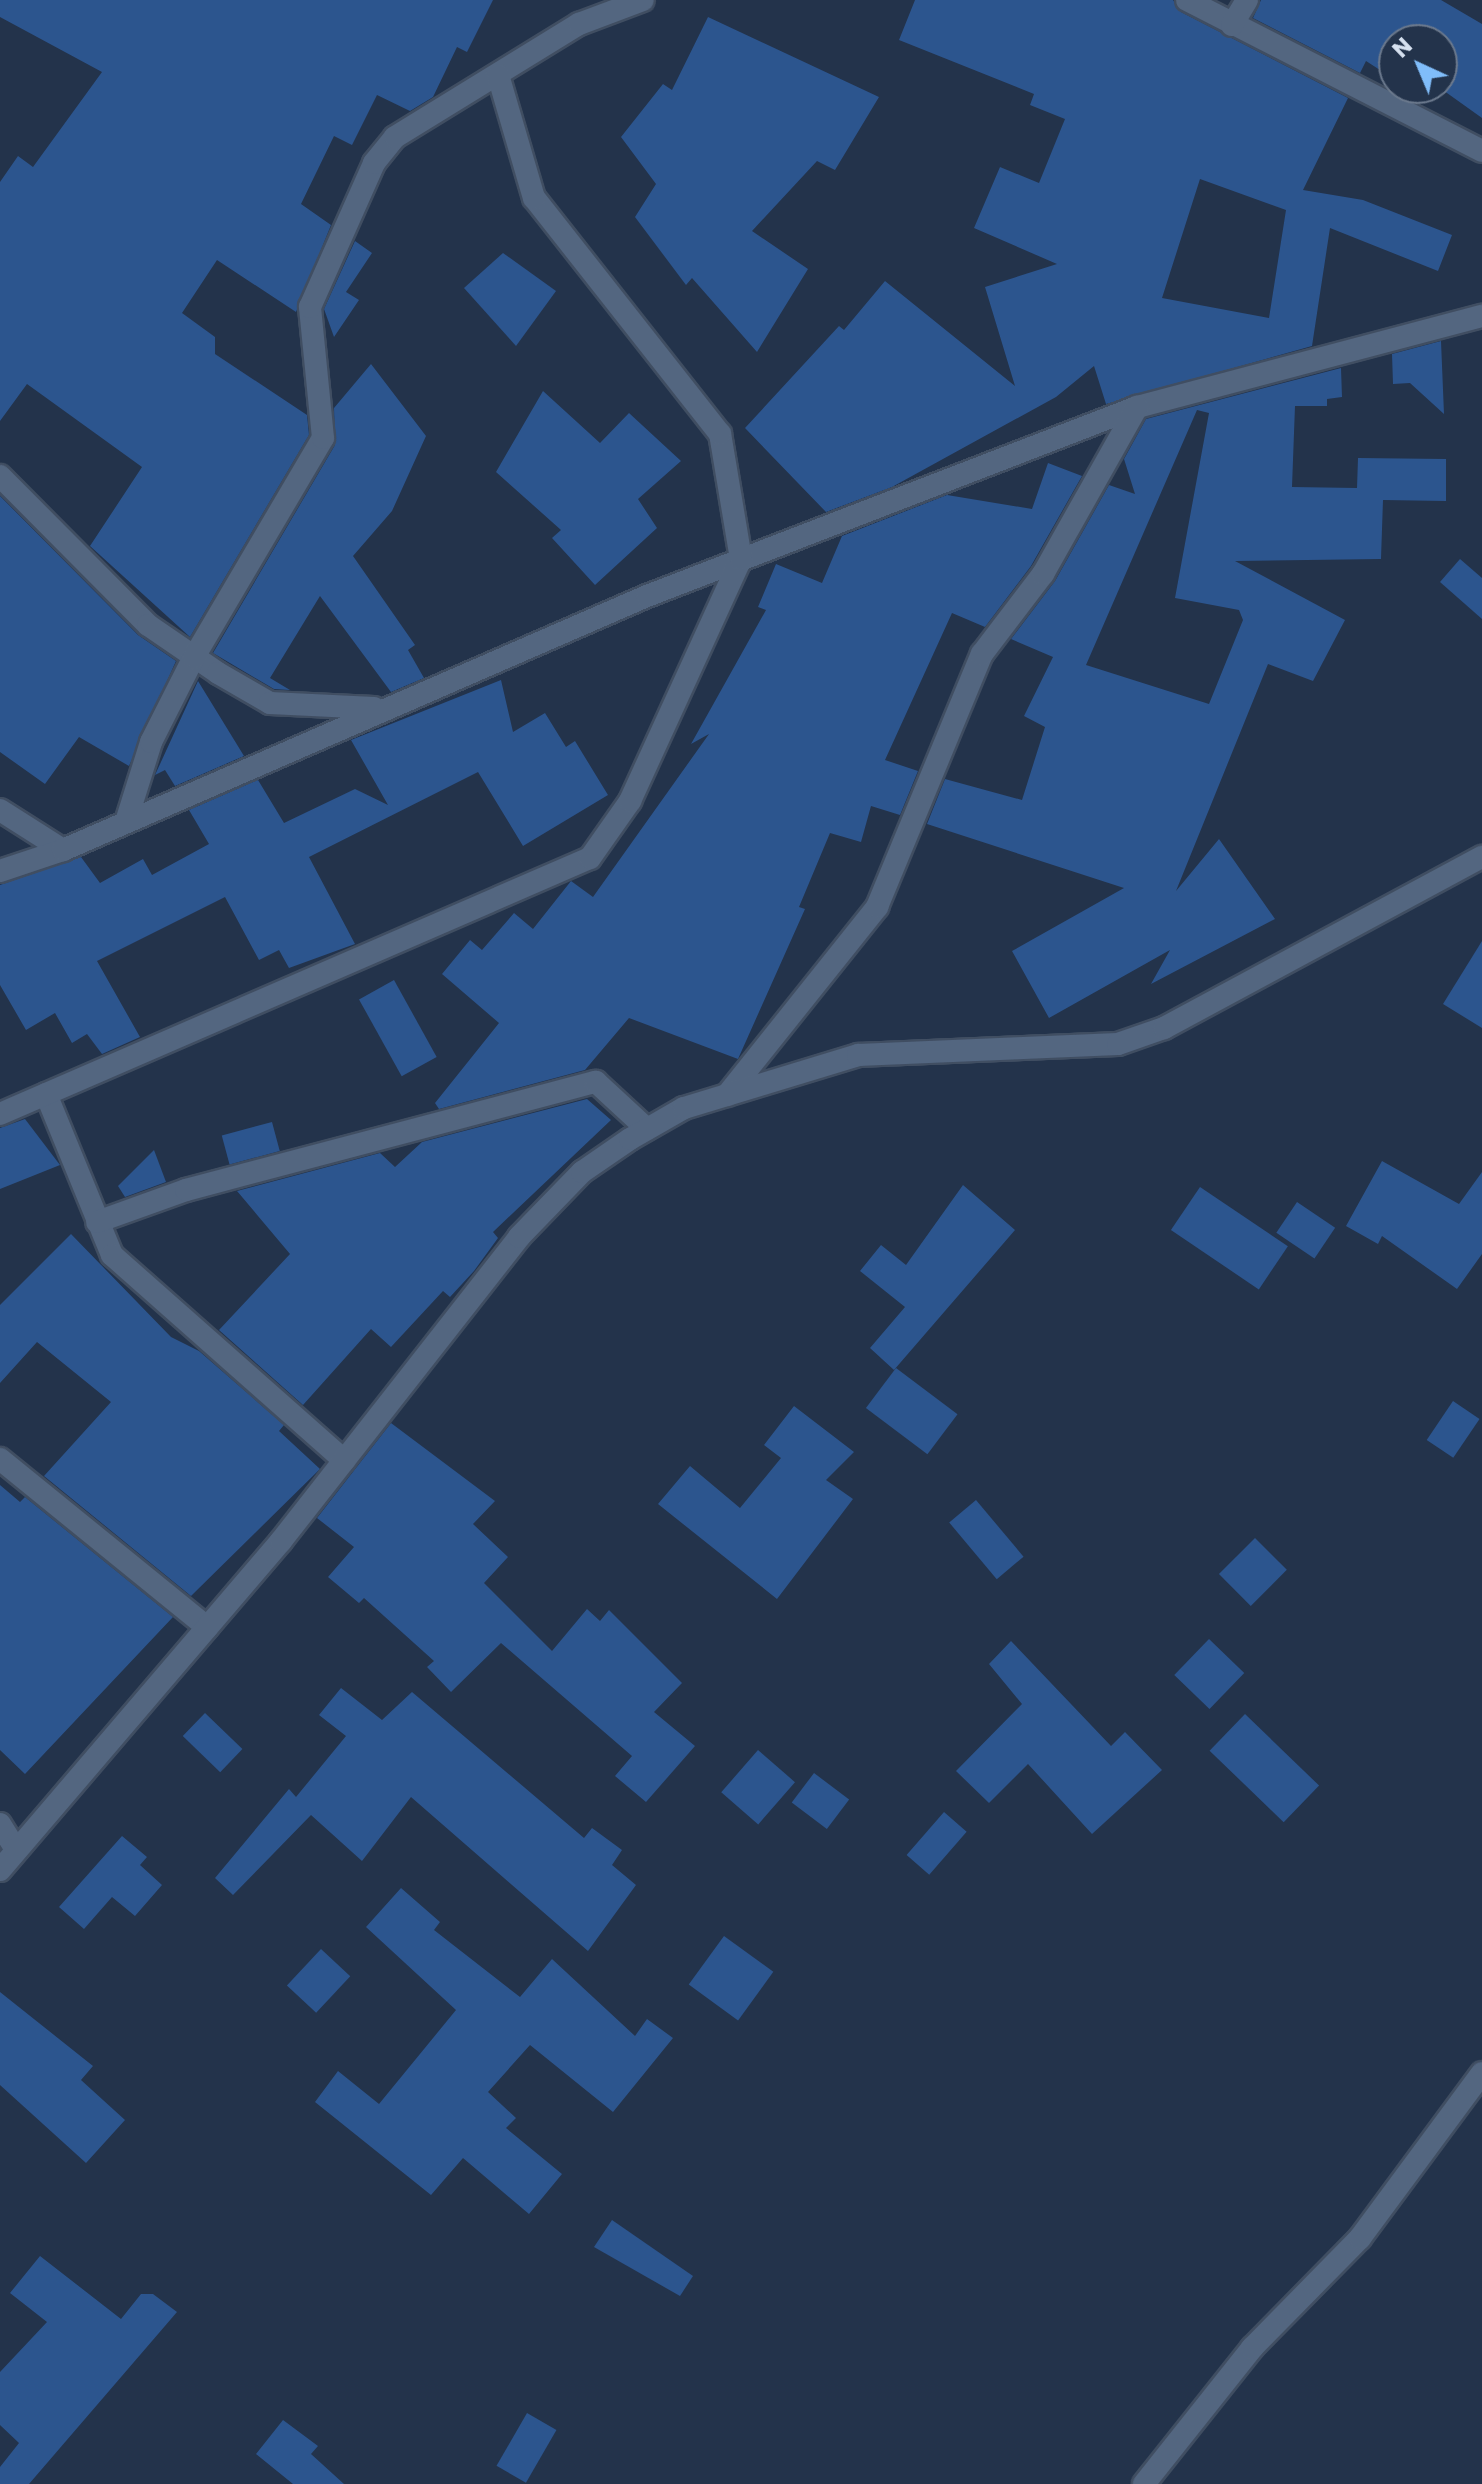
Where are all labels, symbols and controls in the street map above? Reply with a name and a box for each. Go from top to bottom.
north arrow [1378,24,1458,104]
text: N [1386,31,1419,65]

